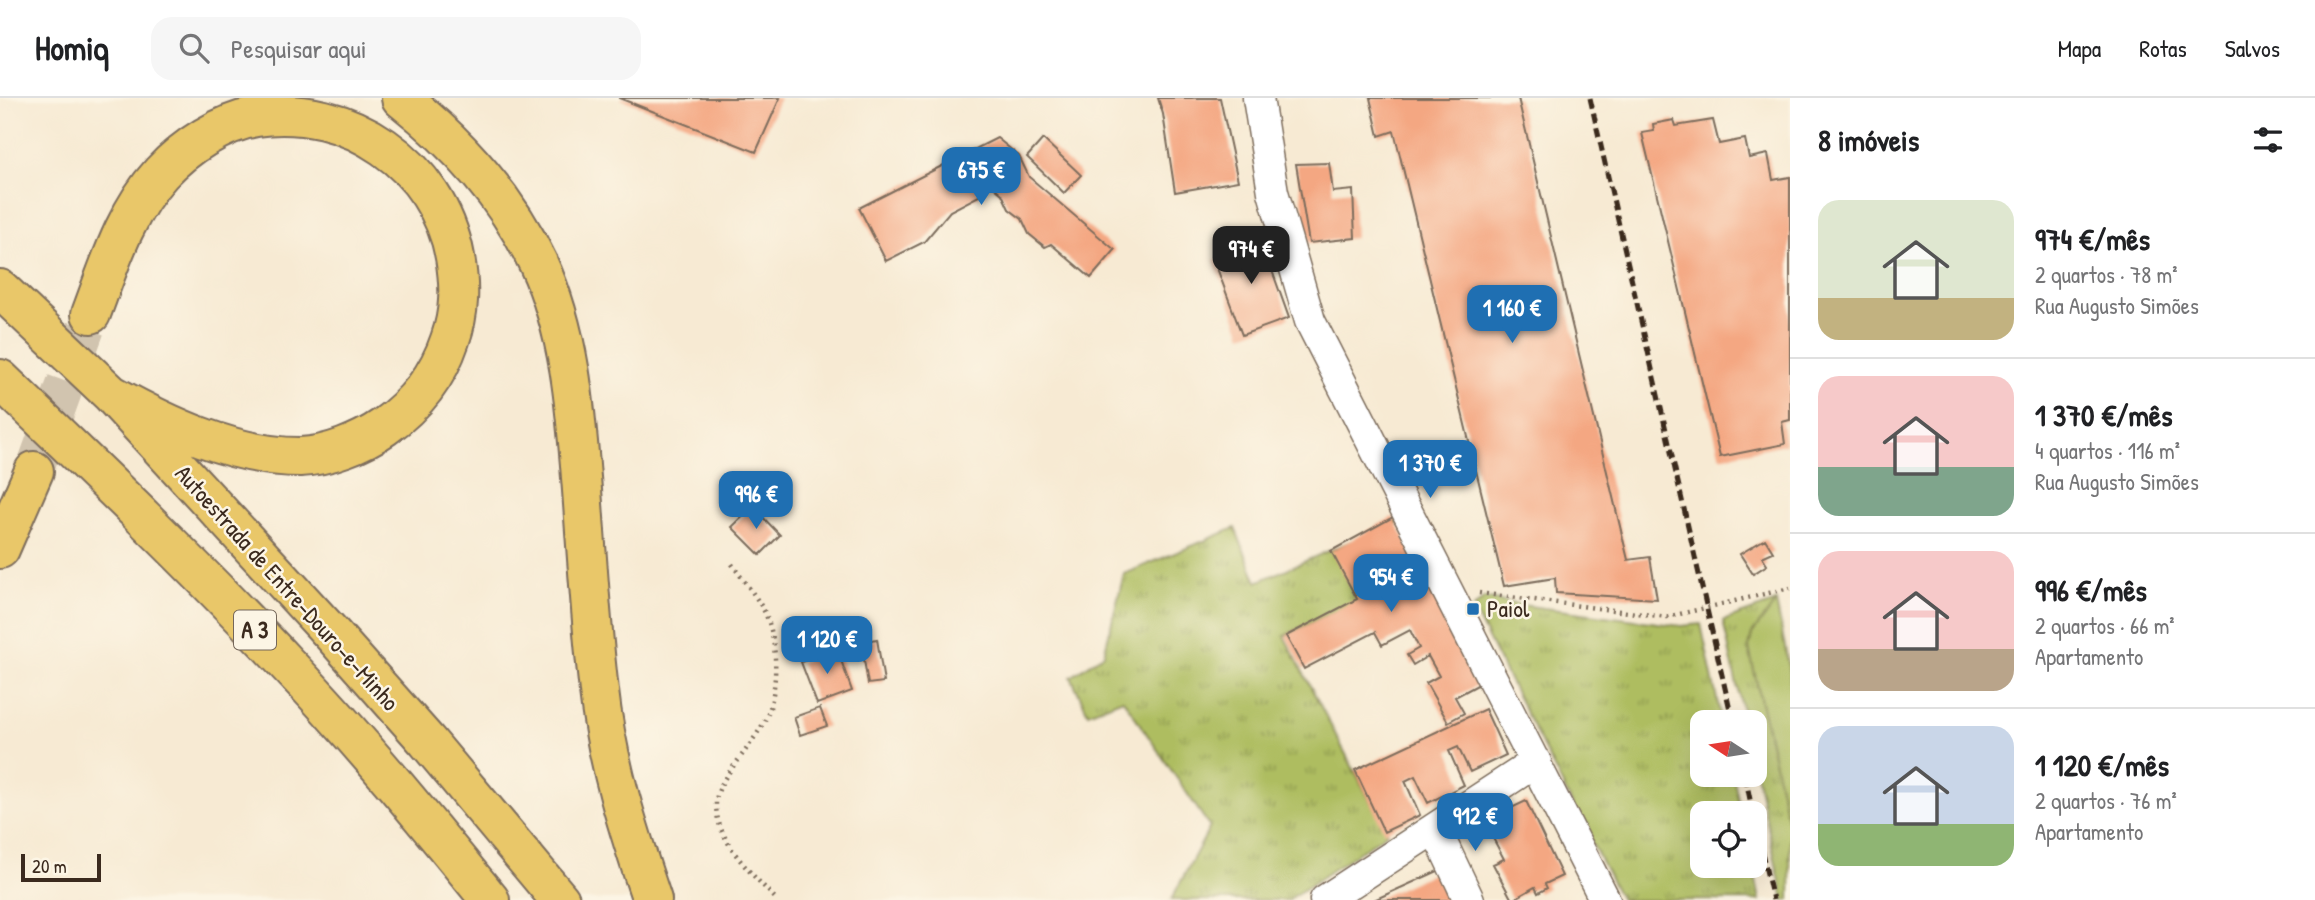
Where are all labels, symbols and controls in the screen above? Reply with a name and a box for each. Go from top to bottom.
search box [151,17,641,80]
text: Homiq [35,26,109,70]
icon: search [175,29,213,67]
text: Pesquisar aqui [231,31,367,66]
text: Mapa [2058,32,2101,64]
text: Rotas [2139,32,2187,64]
text: Salvos [2225,32,2280,64]
text: 8 imóveis [1818,120,1919,160]
icon: filters [2249,121,2287,159]
pin: 675 € [932,148,1030,207]
text: 675 € [958,154,1004,185]
text: 974 €/mês [2035,219,2150,259]
pin: 974 € [1202,226,1300,286]
icon: home [1874,228,1958,312]
text: 974 € [1229,233,1273,264]
text: 2 quartos · 78 m² [2035,259,2178,290]
pin: 1 160 € [1447,286,1577,345]
text: Rua Augusto Simões [2035,290,2199,321]
text: 1 160 € [1483,292,1541,323]
text: 1 370 €/mês [2035,395,2172,435]
icon: home [1874,404,1958,488]
text: 4 quartos · 116 m² [2035,435,2180,466]
pin: 1 370 € [1365,440,1495,500]
text: 1 370 € [1399,447,1461,478]
street label: Autoestrada de Entre-Douro-e-Minho [169,457,407,717]
text: Rua Augusto Simões [2035,466,2199,497]
pin: 996 € [707,472,805,531]
text: 996 € [735,478,777,509]
pin: 954 € [1342,554,1440,614]
text: 954 € [1369,561,1413,592]
text: 996 €/mês [2035,570,2147,610]
icon: home [1874,579,1958,663]
place label: Paiol [1487,592,1530,624]
marker: Paiol [1465,601,1481,617]
road number: A 3 [234,610,276,650]
text: 2 quartos · 66 m² [2035,610,2175,641]
pin: 1 120 € [762,616,892,676]
text: 1 120 € [797,623,857,654]
text: Apartamento [2035,641,2143,672]
north arrow [1690,710,1768,788]
map controls [1690,710,1767,878]
text: 1 120 €/mês [2035,745,2169,785]
icon: home [1874,754,1958,838]
text: 2 quartos · 76 m² [2035,785,2177,816]
pin: 912 € [1426,794,1524,853]
text: 912 € [1453,800,1497,831]
button: locate [1690,801,1767,878]
text: Apartamento [2035,816,2143,847]
scale bar [21,851,102,883]
text: 20 m [32,853,67,879]

